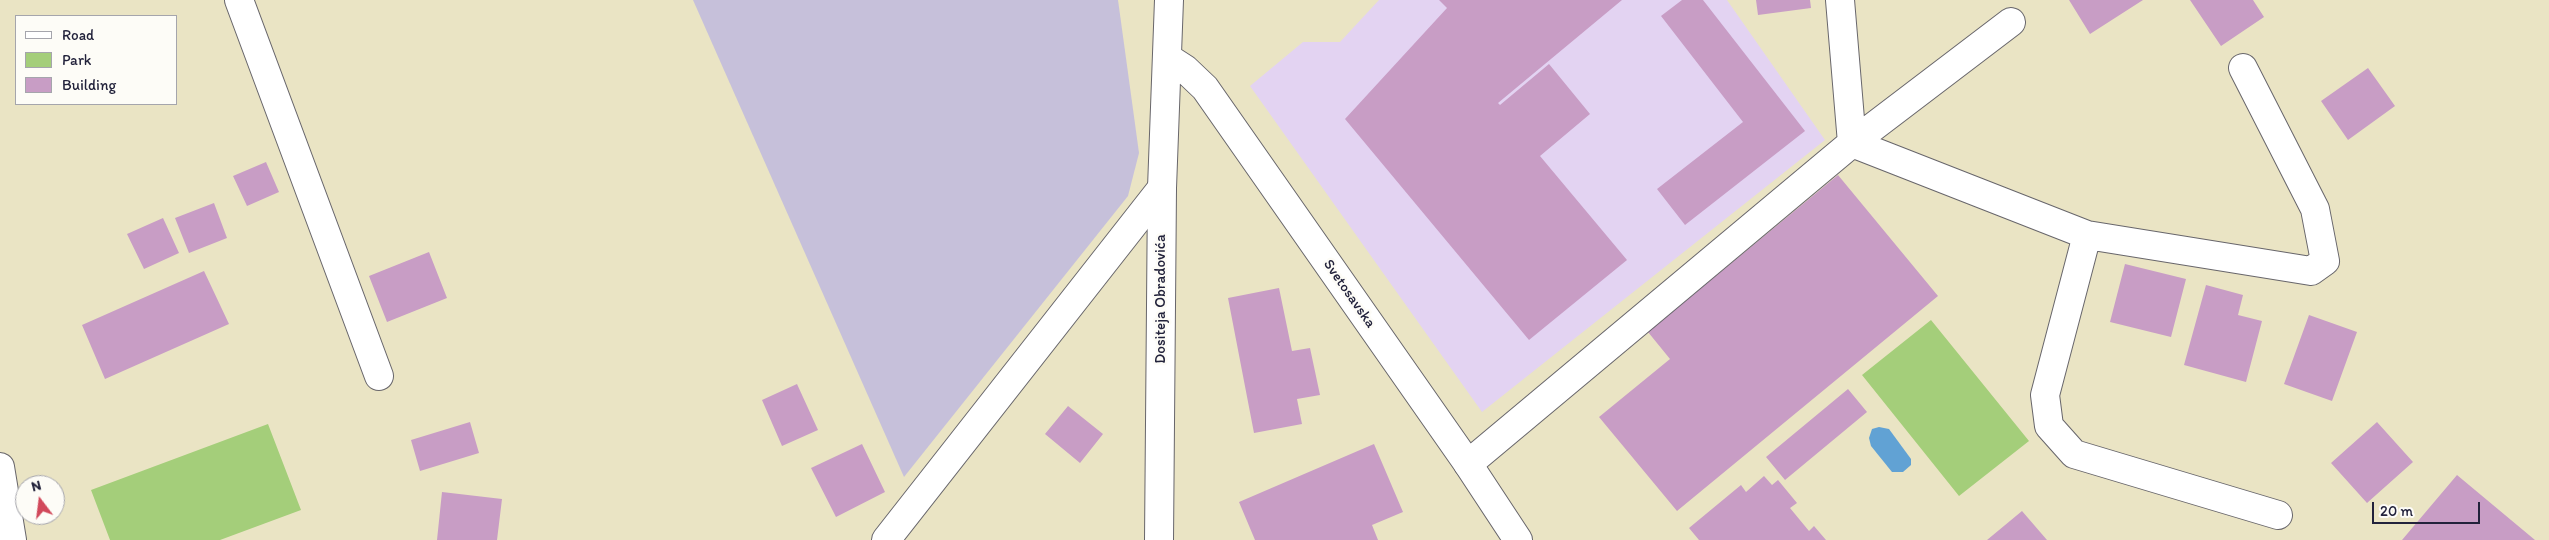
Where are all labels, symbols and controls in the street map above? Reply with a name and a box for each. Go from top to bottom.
legend [15,15,178,105]
text: Road [62,26,94,44]
text: Park [62,51,92,69]
text: Building [62,76,116,94]
street label: Dositeja Obradovića [1152,234,1170,364]
street label: Svetosavska [1319,256,1379,332]
north arrow [15,475,65,525]
text: N [29,477,43,495]
scale bar [2374,492,2482,524]
text: 20 m [2380,502,2413,520]

